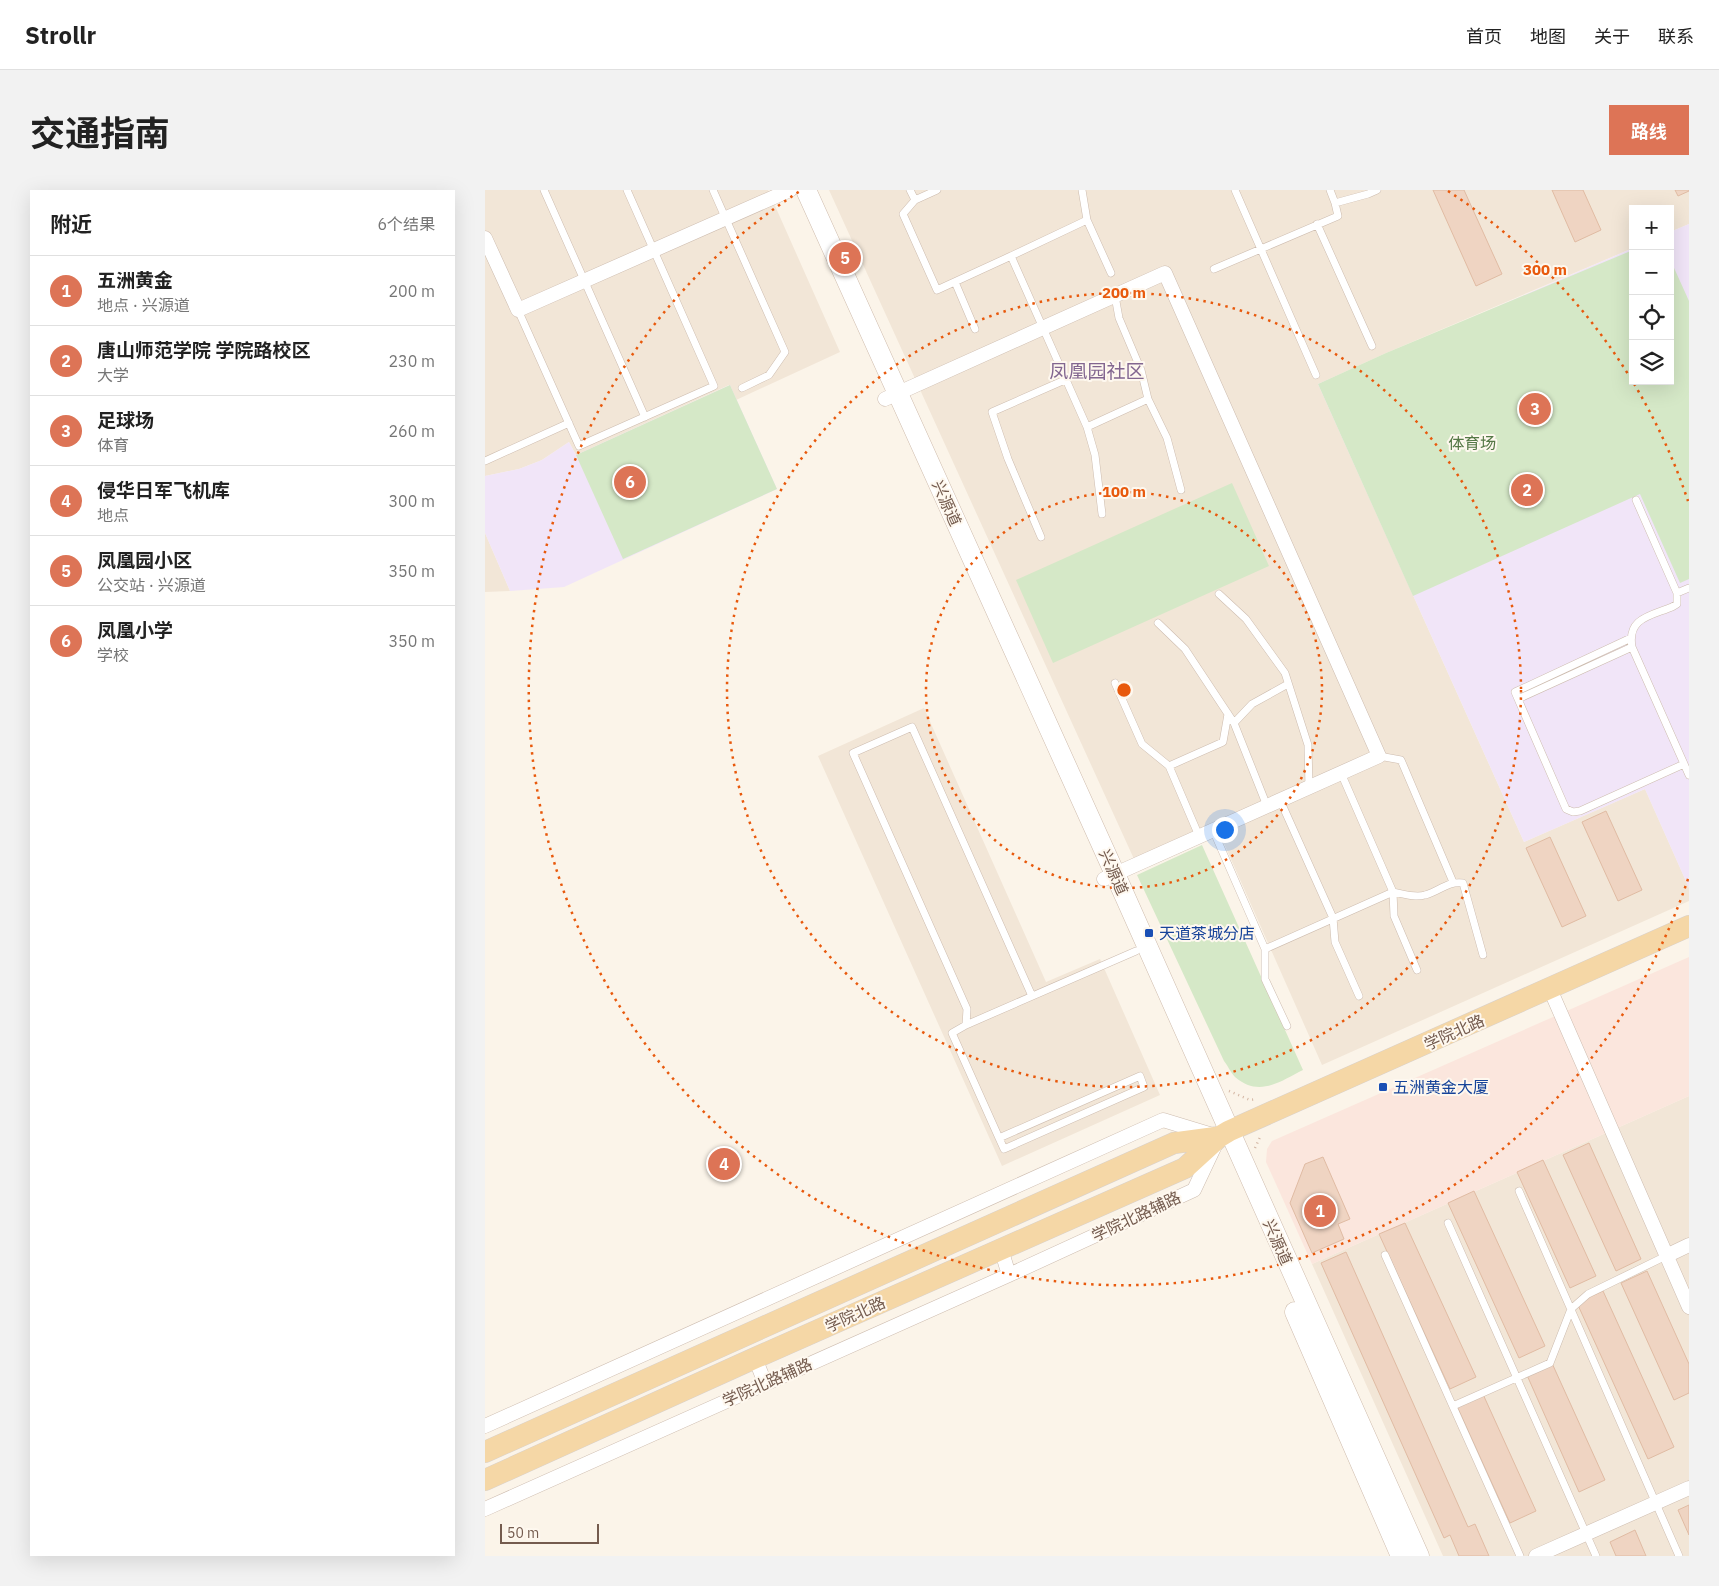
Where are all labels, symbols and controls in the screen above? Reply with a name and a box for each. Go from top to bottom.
text: Strollr [25,19,96,51]
text: 首页 [1466,25,1502,48]
text: 地图 [1530,25,1566,48]
text: 关于 [1594,25,1630,48]
text: 联系 [1658,25,1694,48]
button: 路线 [1609,105,1689,155]
text: 交通指南 [30,110,170,156]
map controls [1629,205,1674,385]
button: + [1629,205,1674,250]
text: 附近 [50,210,92,238]
text: 6个结果 [377,214,435,234]
pin: 5 [829,239,861,277]
button: − [1629,250,1674,295]
text: 300 m [1523,260,1567,279]
text: 五洲黄金 [97,268,173,292]
text: 1 [61,281,71,301]
text: 200 m [388,281,435,301]
text: 200 m [1102,283,1146,302]
text: 地点 · 兴源道 [97,295,190,315]
button: locate [1629,295,1674,340]
text: 唐山师范学院 学院路校区 [97,338,311,362]
button: layers [1629,340,1674,385]
text: 2 [61,351,71,371]
text: 230 m [388,351,435,371]
district label: 凤凰园社区 [1049,359,1145,383]
text: 大学 [97,365,129,385]
pin: 3 [1519,390,1551,428]
text: 足球场 [97,408,154,432]
text: 3 [61,421,71,441]
text: 260 m [388,421,435,441]
park label: 体育场 [1448,433,1496,453]
text: 体育 [97,435,129,455]
pin: 6 [614,463,646,501]
pin: 2 [1511,471,1543,509]
street label: 兴源道 [928,477,966,529]
text: 侵华日军飞机库 [97,478,230,502]
text: 100 m [1102,482,1146,501]
text: 4 [61,491,71,511]
text: 300 m [388,491,435,511]
text: 地点 [97,505,129,525]
text: 凤凰园小区 [97,548,192,572]
text: 5 [61,561,71,581]
text: 350 m [388,561,435,581]
text: 公交站 · 兴源道 [97,575,206,595]
text: 凤凰小学 [97,618,173,642]
text: 6 [61,631,71,651]
text: 350 m [388,631,435,651]
text: 学校 [97,645,129,665]
centre of rings [1115,681,1133,699]
your location [1212,817,1238,843]
street label: 兴源道 [1095,846,1133,898]
place label: 天道茶城分店 [1159,923,1255,943]
marker: 天道茶城分店 [1143,927,1155,939]
street label: 学院北路 [1421,1010,1487,1054]
place label: 五洲黄金大厦 [1393,1077,1489,1097]
marker: 五洲黄金大厦 [1377,1081,1389,1093]
pin: 4 [708,1145,740,1183]
street label: 学院北路辅路 [1088,1187,1184,1245]
pin: 1 [1304,1192,1336,1230]
street label: 兴源道 [1259,1216,1297,1268]
street label: 学院北路 [822,1292,888,1336]
street label: 学院北路辅路 [719,1353,815,1411]
scale bar [500,1521,599,1544]
text: 50 m [507,1524,539,1542]

